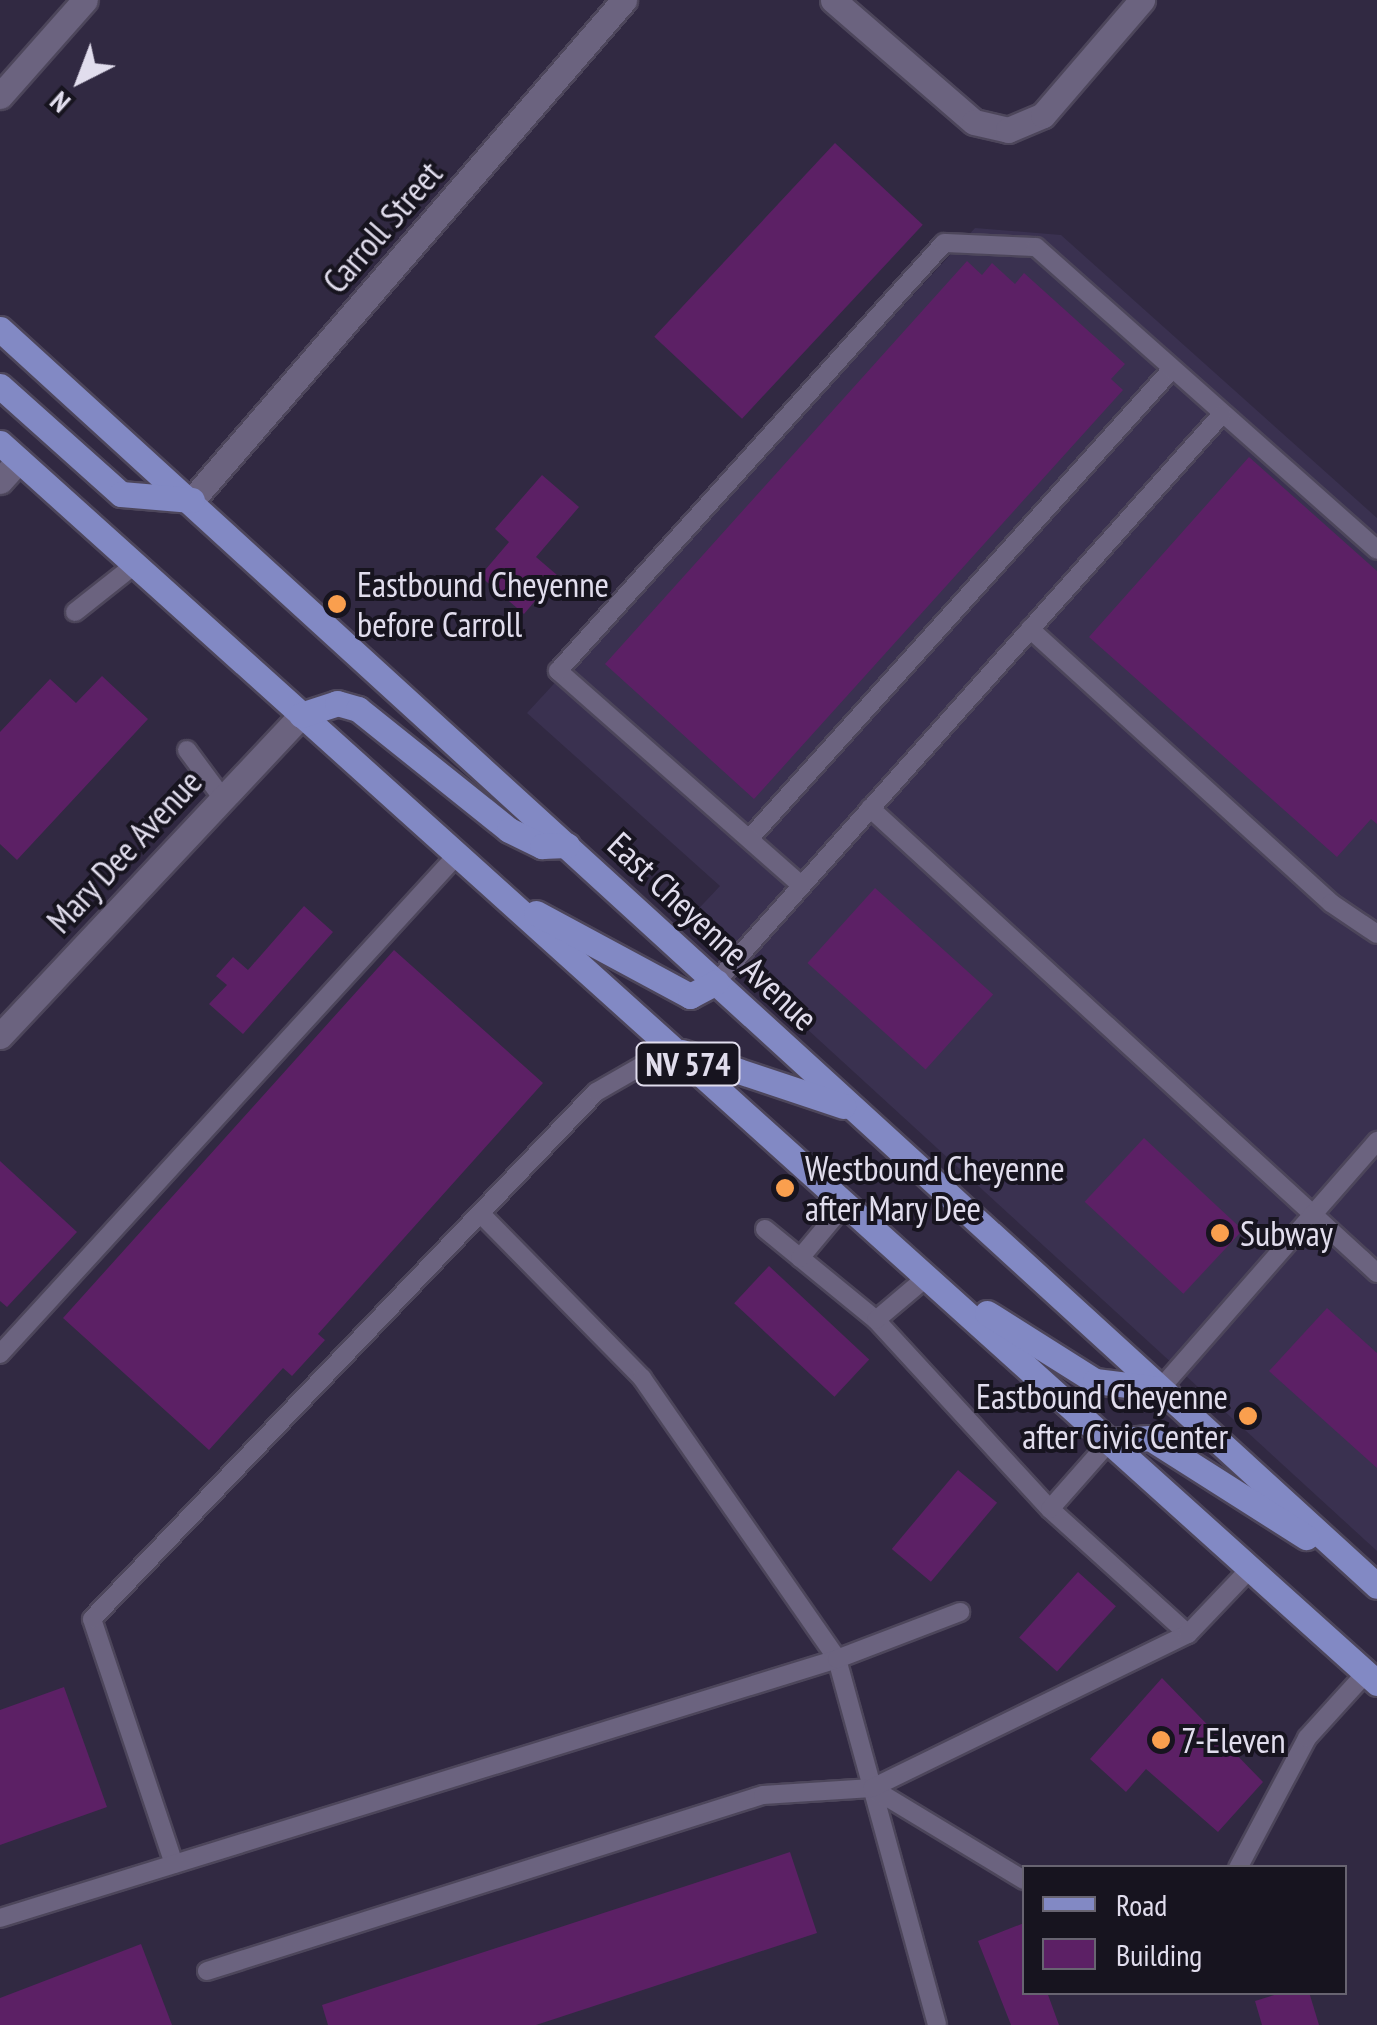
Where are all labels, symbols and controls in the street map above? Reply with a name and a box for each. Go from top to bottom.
north arrow [30,30,130,130]
text: N [42,84,78,121]
street label: Carroll Street [314,153,450,301]
place label: Eastbound Cheyenne before Carroll [357,563,609,645]
marker: Eastbound Cheyenne before Carroll [326,593,348,615]
street label: Mary Dee Avenue [37,760,211,942]
street label: East Cheyenne Avenue [599,823,827,1039]
road number: NV 574 [633,1037,743,1091]
place label: Westbound Cheyenne after Mary Dee [805,1147,1065,1229]
marker: Westbound Cheyenne after Mary Dee [774,1177,796,1199]
place label: Subway [1240,1212,1333,1254]
marker: Subway [1209,1222,1231,1244]
place label: Eastbound Cheyenne after Civic Center [976,1375,1228,1457]
marker: Eastbound Cheyenne after Civic Center [1237,1405,1259,1427]
place label: 7-Eleven [1181,1719,1286,1761]
marker: 7-Eleven [1150,1729,1172,1751]
legend [1022,1865,1347,1995]
text: Road [1116,1885,1167,1924]
text: Building [1116,1935,1202,1974]

